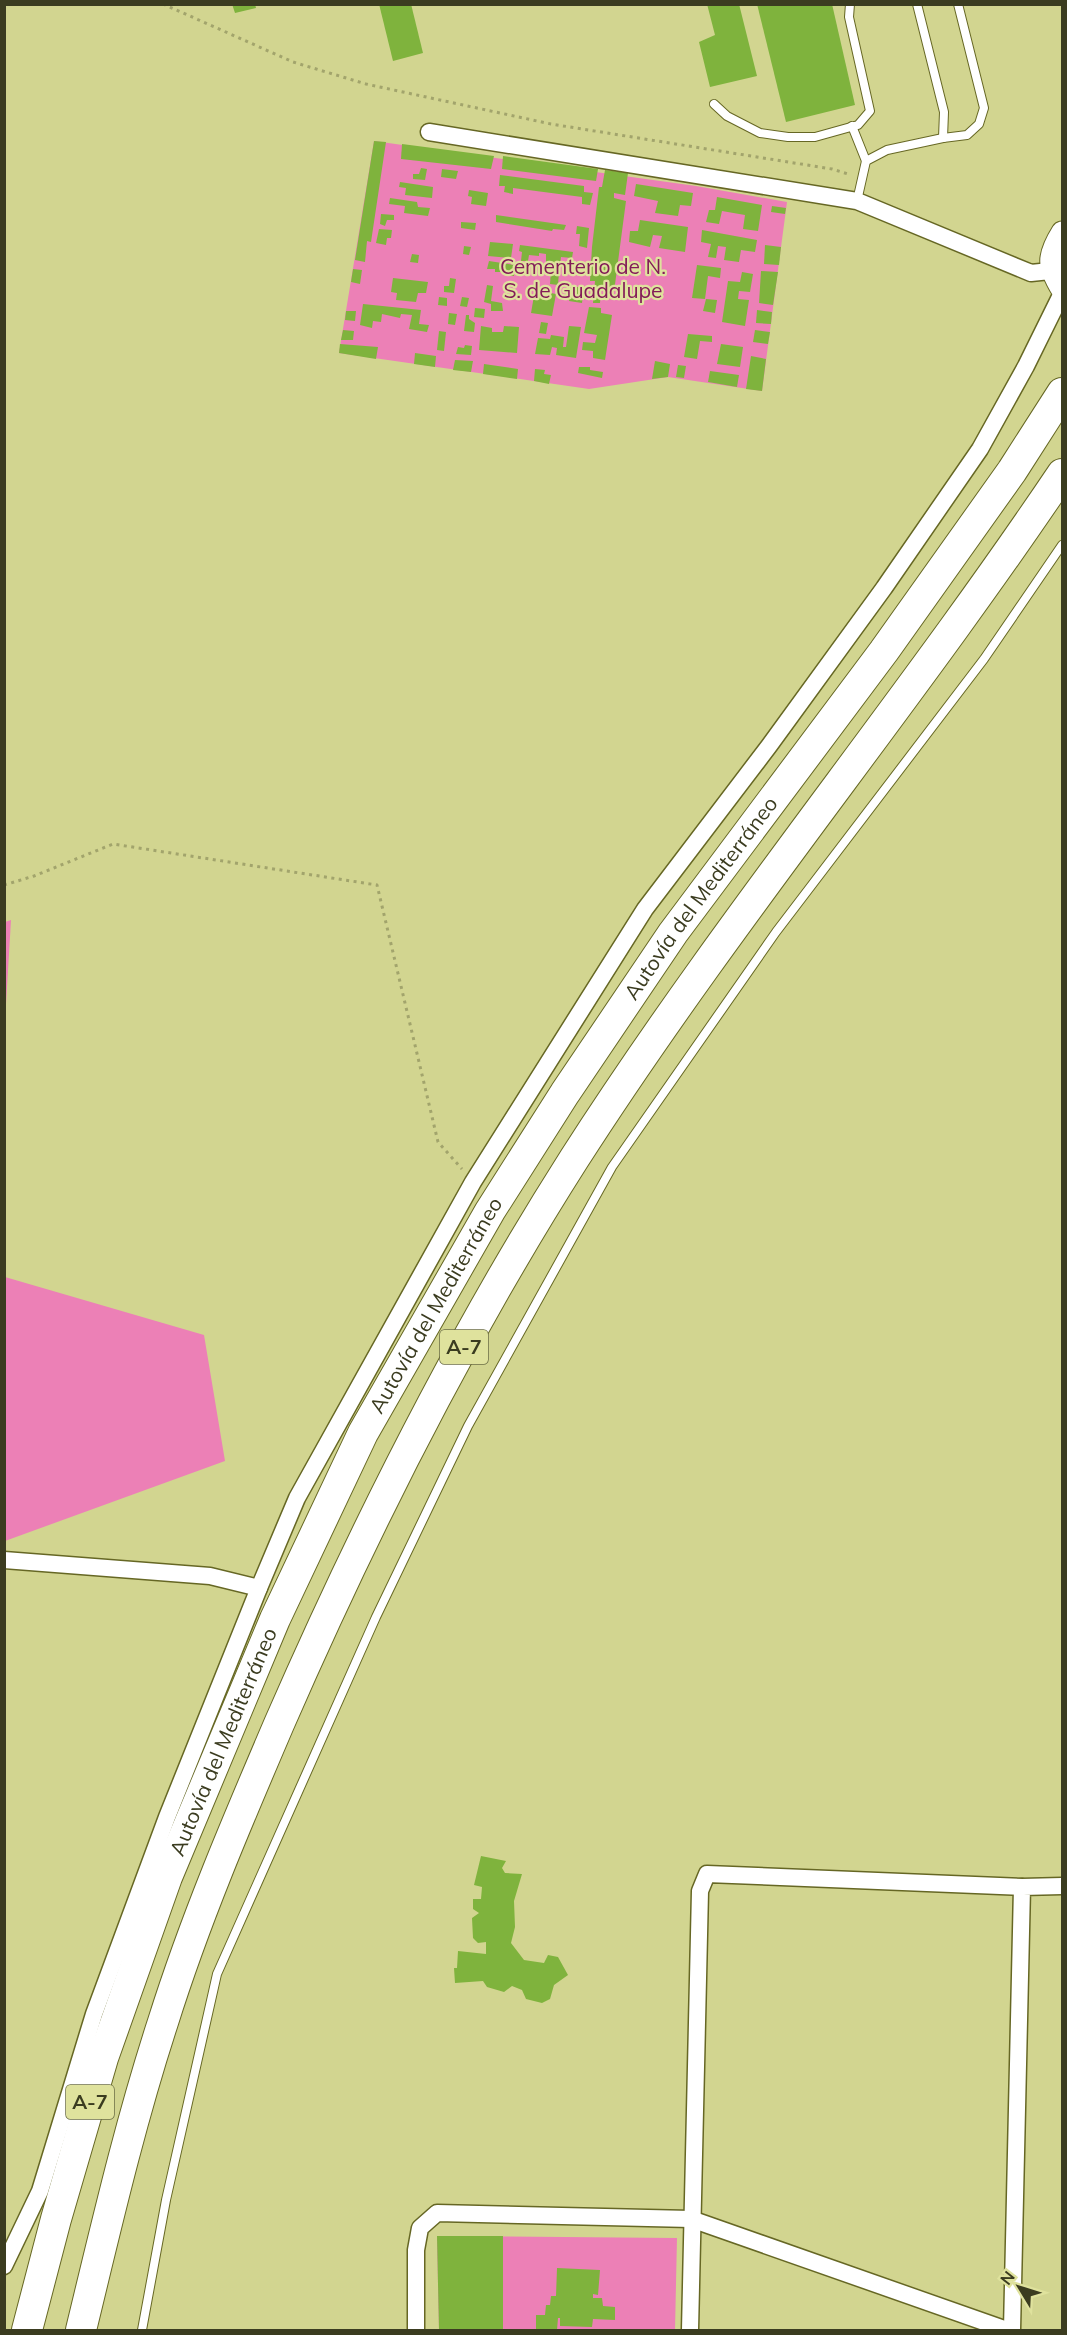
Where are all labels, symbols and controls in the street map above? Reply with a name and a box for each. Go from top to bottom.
park label: Cementerio de N. S. de Guadalupe [500,253,666,303]
street label: Autovía del Mediterráneo [618,791,783,1004]
street label: Autovía del Mediterráneo [363,1192,508,1418]
road number: A-7 [440,1330,488,1364]
street label: Autovía del Mediterráneo [163,1623,282,1859]
road number: A-7 [66,2085,114,2119]
north arrow [989,2257,1049,2317]
text: N [996,2267,1019,2289]

